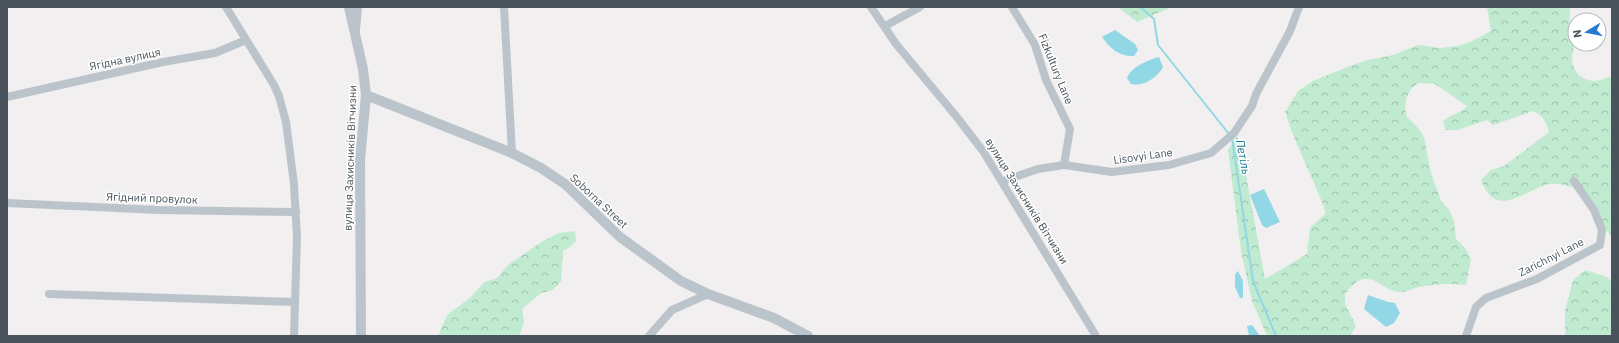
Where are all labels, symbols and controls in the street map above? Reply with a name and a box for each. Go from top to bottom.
north arrow [1567,12,1607,52]
text: N [1570,29,1585,39]
street label: Fizkultury Lane [1035,32,1077,106]
street label: Ягідна вулиця [88,45,162,73]
street label: вулиця Захисників Вітчизни [340,85,360,231]
street label: вулиця Захисників Вітчизни [982,136,1072,266]
water label: Петіль [1233,138,1254,176]
street label: Lisovyi Lane [1113,145,1173,167]
street label: Soborna Street [567,171,631,231]
street label: Ягідний провулок [106,189,198,207]
street label: Zarichnyi Lane [1516,235,1586,279]

